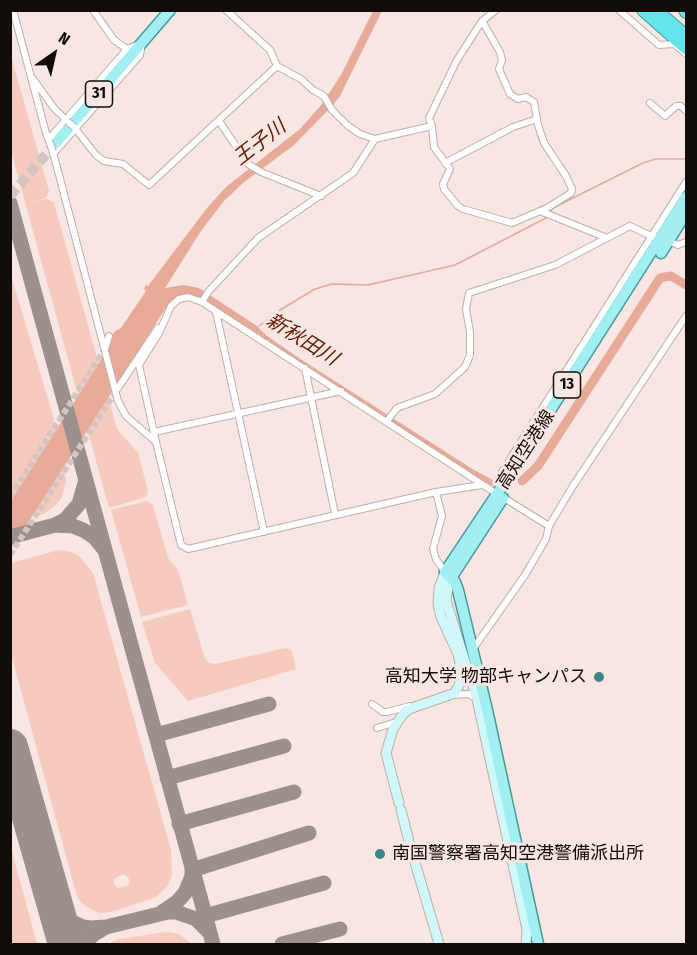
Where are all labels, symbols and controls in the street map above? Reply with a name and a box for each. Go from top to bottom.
north arrow [24,24,84,84]
text: N [55,28,74,49]
road number: 31 [86,81,112,107]
water label: 王子川 [229,115,291,171]
water label: 新秋田川 [262,309,342,371]
road number: 13 [554,372,580,398]
street label: 高知空港線 [492,406,560,494]
place label: 高知大学 物部キャンパス [385,666,587,688]
marker: 高知大学 物部キャンパス [592,670,606,684]
place label: 南国警察署高知空港警備派出所 [392,843,644,865]
marker: 南国警察署高知空港警備派出所 [373,847,387,861]

